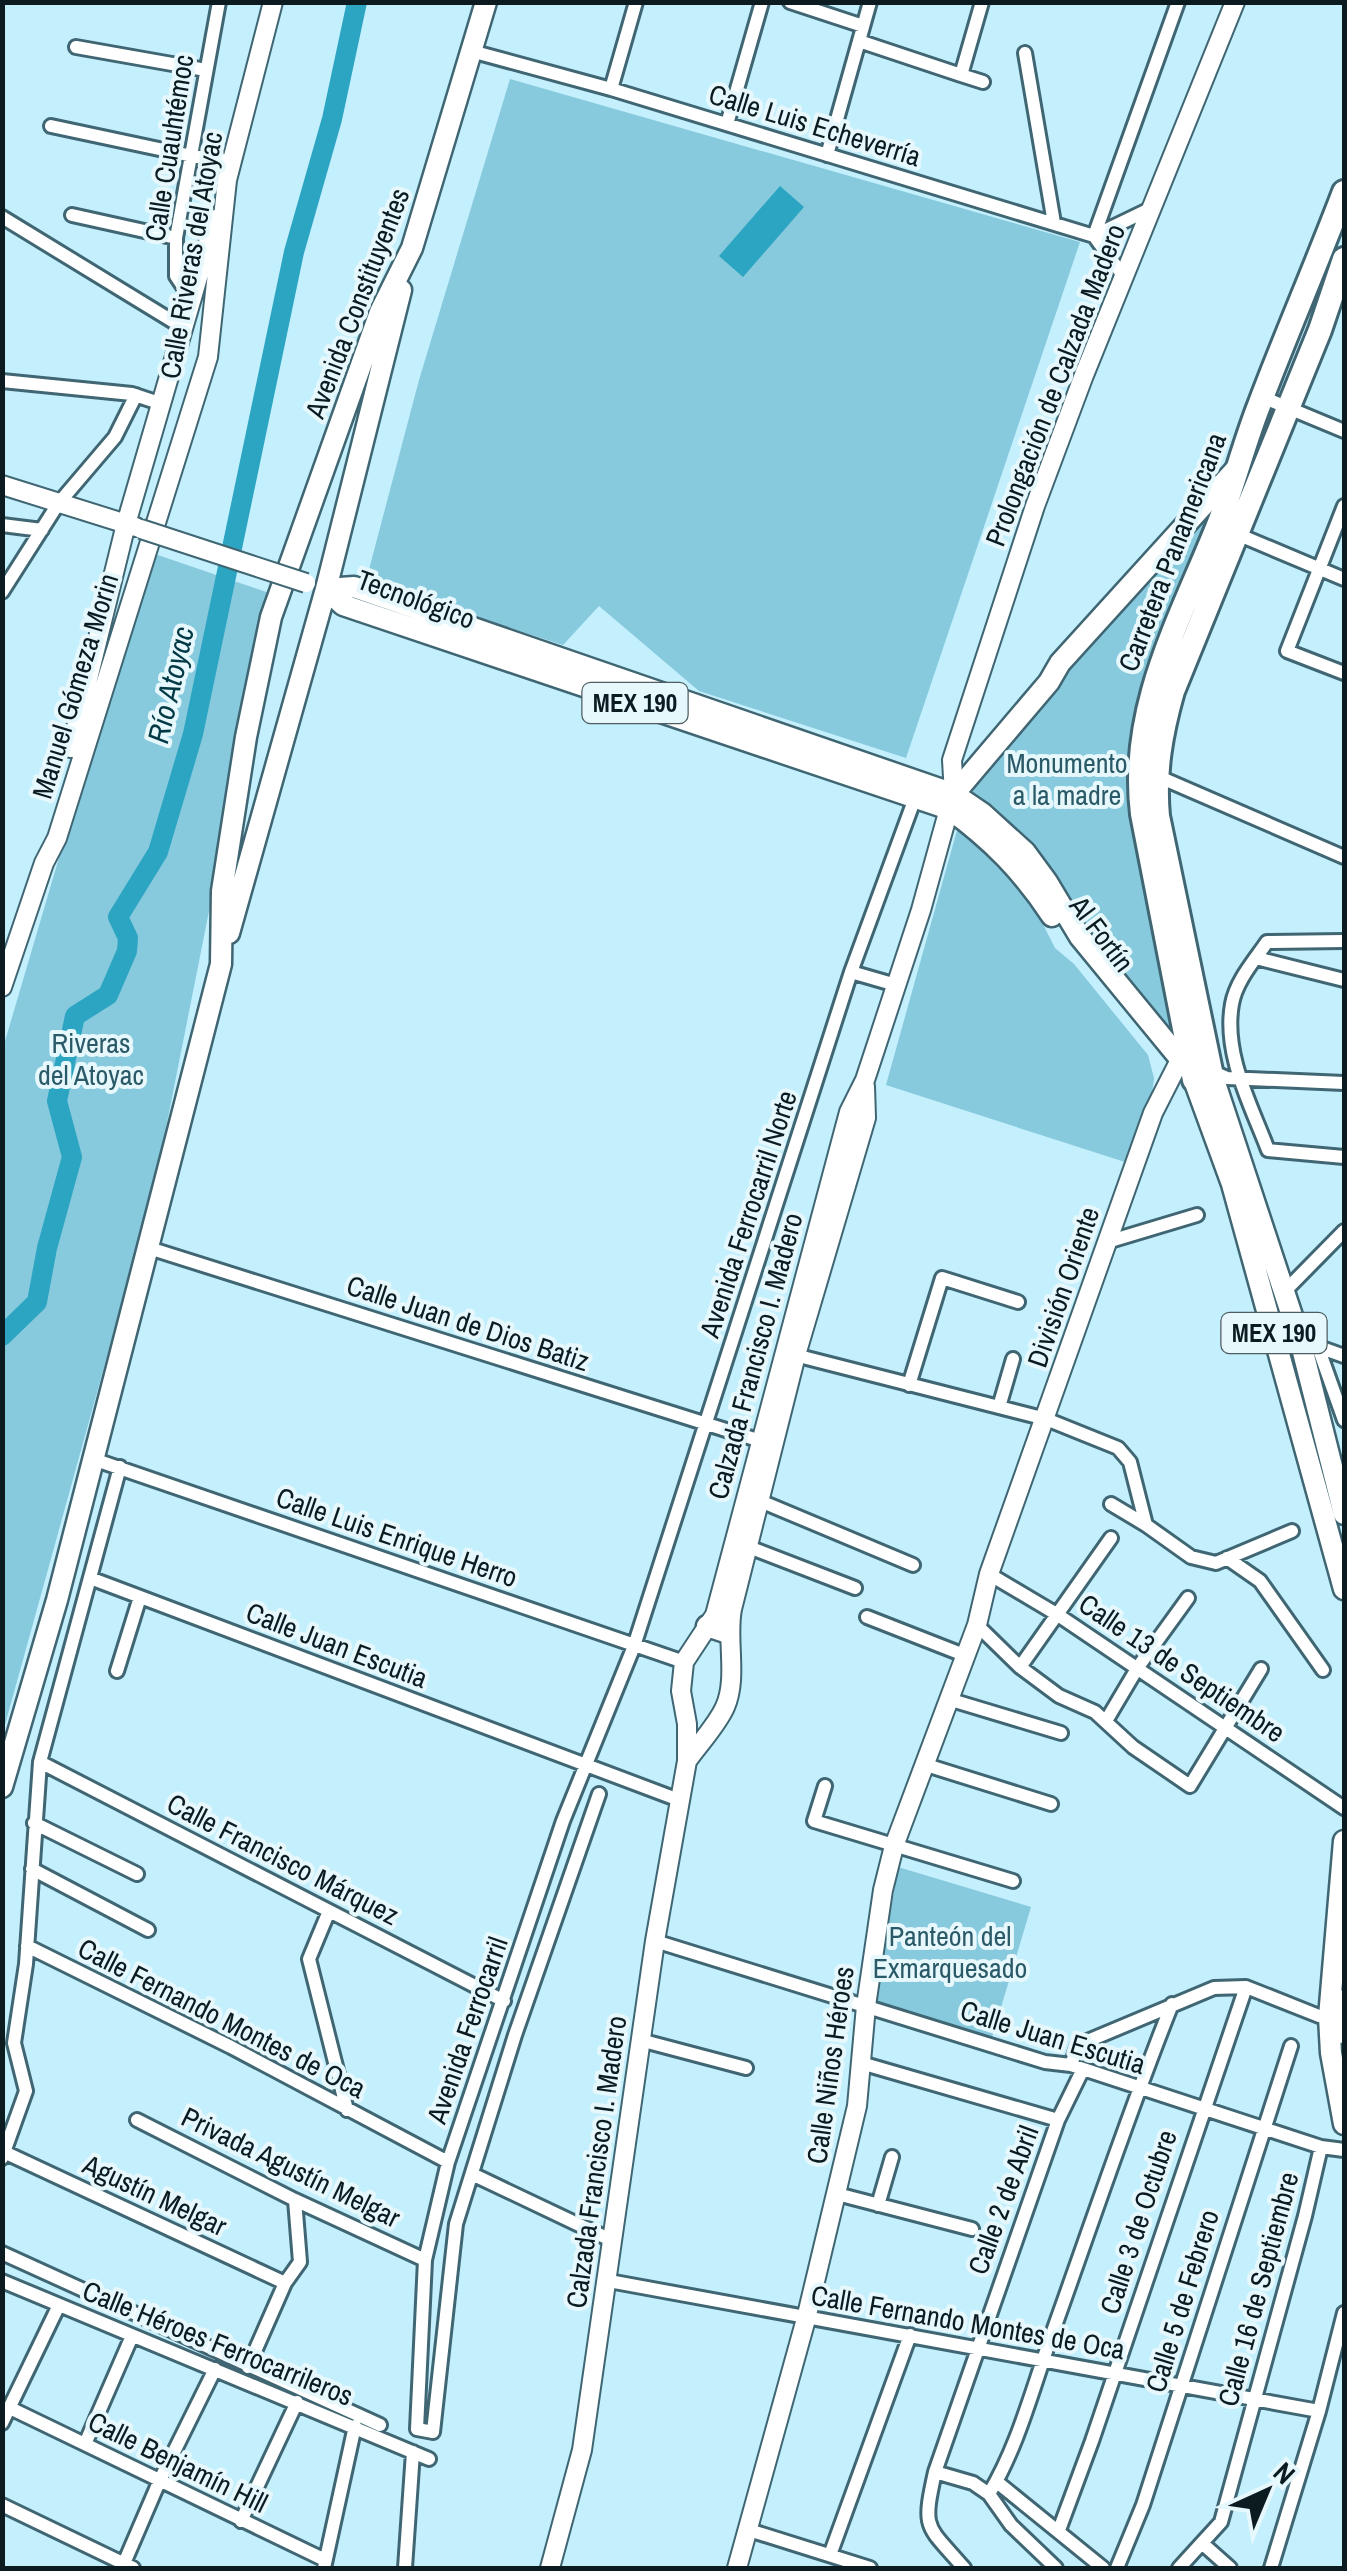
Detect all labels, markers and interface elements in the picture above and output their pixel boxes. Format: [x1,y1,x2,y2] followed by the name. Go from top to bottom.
[135,52,203,244] street label: Calle Cuauhtémoc
[704,75,926,175] street label: Calle Luis Echeverría
[151,129,231,381] street label: Calle Riveras del Atoyac
[295,183,418,424] street label: Avenida Constituyentes
[976,219,1134,551] street label: Prolongación de Calzada Madero
[1109,427,1235,677] street label: Carretera Panamericana
[352,560,480,638] street label: Tecnológico
[23,569,127,803] street label: Manuel Gómeza Morin
[137,622,203,747] water label: Río Atoyac
[582,683,688,723] road number: MEX 190
[1006,744,1128,814] park label: Monumento a la madre
[1060,888,1143,980] street label: Al Fortín
[38,1024,144,1094] park label: Riveras del Atoyac
[690,1086,806,1343] street label: Avenida Ferrocarril Norte
[1018,1202,1108,1372] street label: División Oriente
[698,1209,812,1503] street label: Calzada Francisco I. Madero
[342,1266,594,1380] street label: Calle Juan de Dios Batiz
[1222,1313,1326,1353] road number: MEX 190
[271,1478,523,1596] street label: Calle Luis Enrique Herro
[1071,1585,1293,1751] street label: Calle 13 de Septiembre
[241,1593,433,1697] street label: Calle Juan Escutia
[161,1784,405,1934] street label: Calle Francisco Márquez
[873,1917,1027,1987] park label: Panteón del Exmarquesado
[72,1929,372,2107] street label: Calle Fernando Montes de Oca
[417,1932,517,2129] street label: Avenida Ferrocarril
[797,1964,863,2166] street label: Calle Niños Héroes
[956,1991,1150,2083] street label: Calle Juan Escutia
[557,2013,635,2311] street label: Calzada Francisco I. Madero
[175,2098,407,2237] street label: Privada Agustín Melgar
[959,2120,1047,2280] street label: Calle 2 de Abril
[1090,2125,1186,2319] street label: Calle 3 de Octubre
[76,2145,233,2245] street label: Agustín Melgar
[1208,2168,1308,2410] street label: Calle 16 de Septiembre
[1136,2205,1228,2397] street label: Calle 5 de Febrero
[77,2271,359,2415] street label: Calle Héroes Ferrocarrileros
[808,2276,1128,2368] street label: Calle Fernando Montes de Oca
[82,2402,274,2522] street label: Calle Benjamín Hill
[1217,2441,1317,2541] north arrow
[1265,2454,1304,2492] text: N

